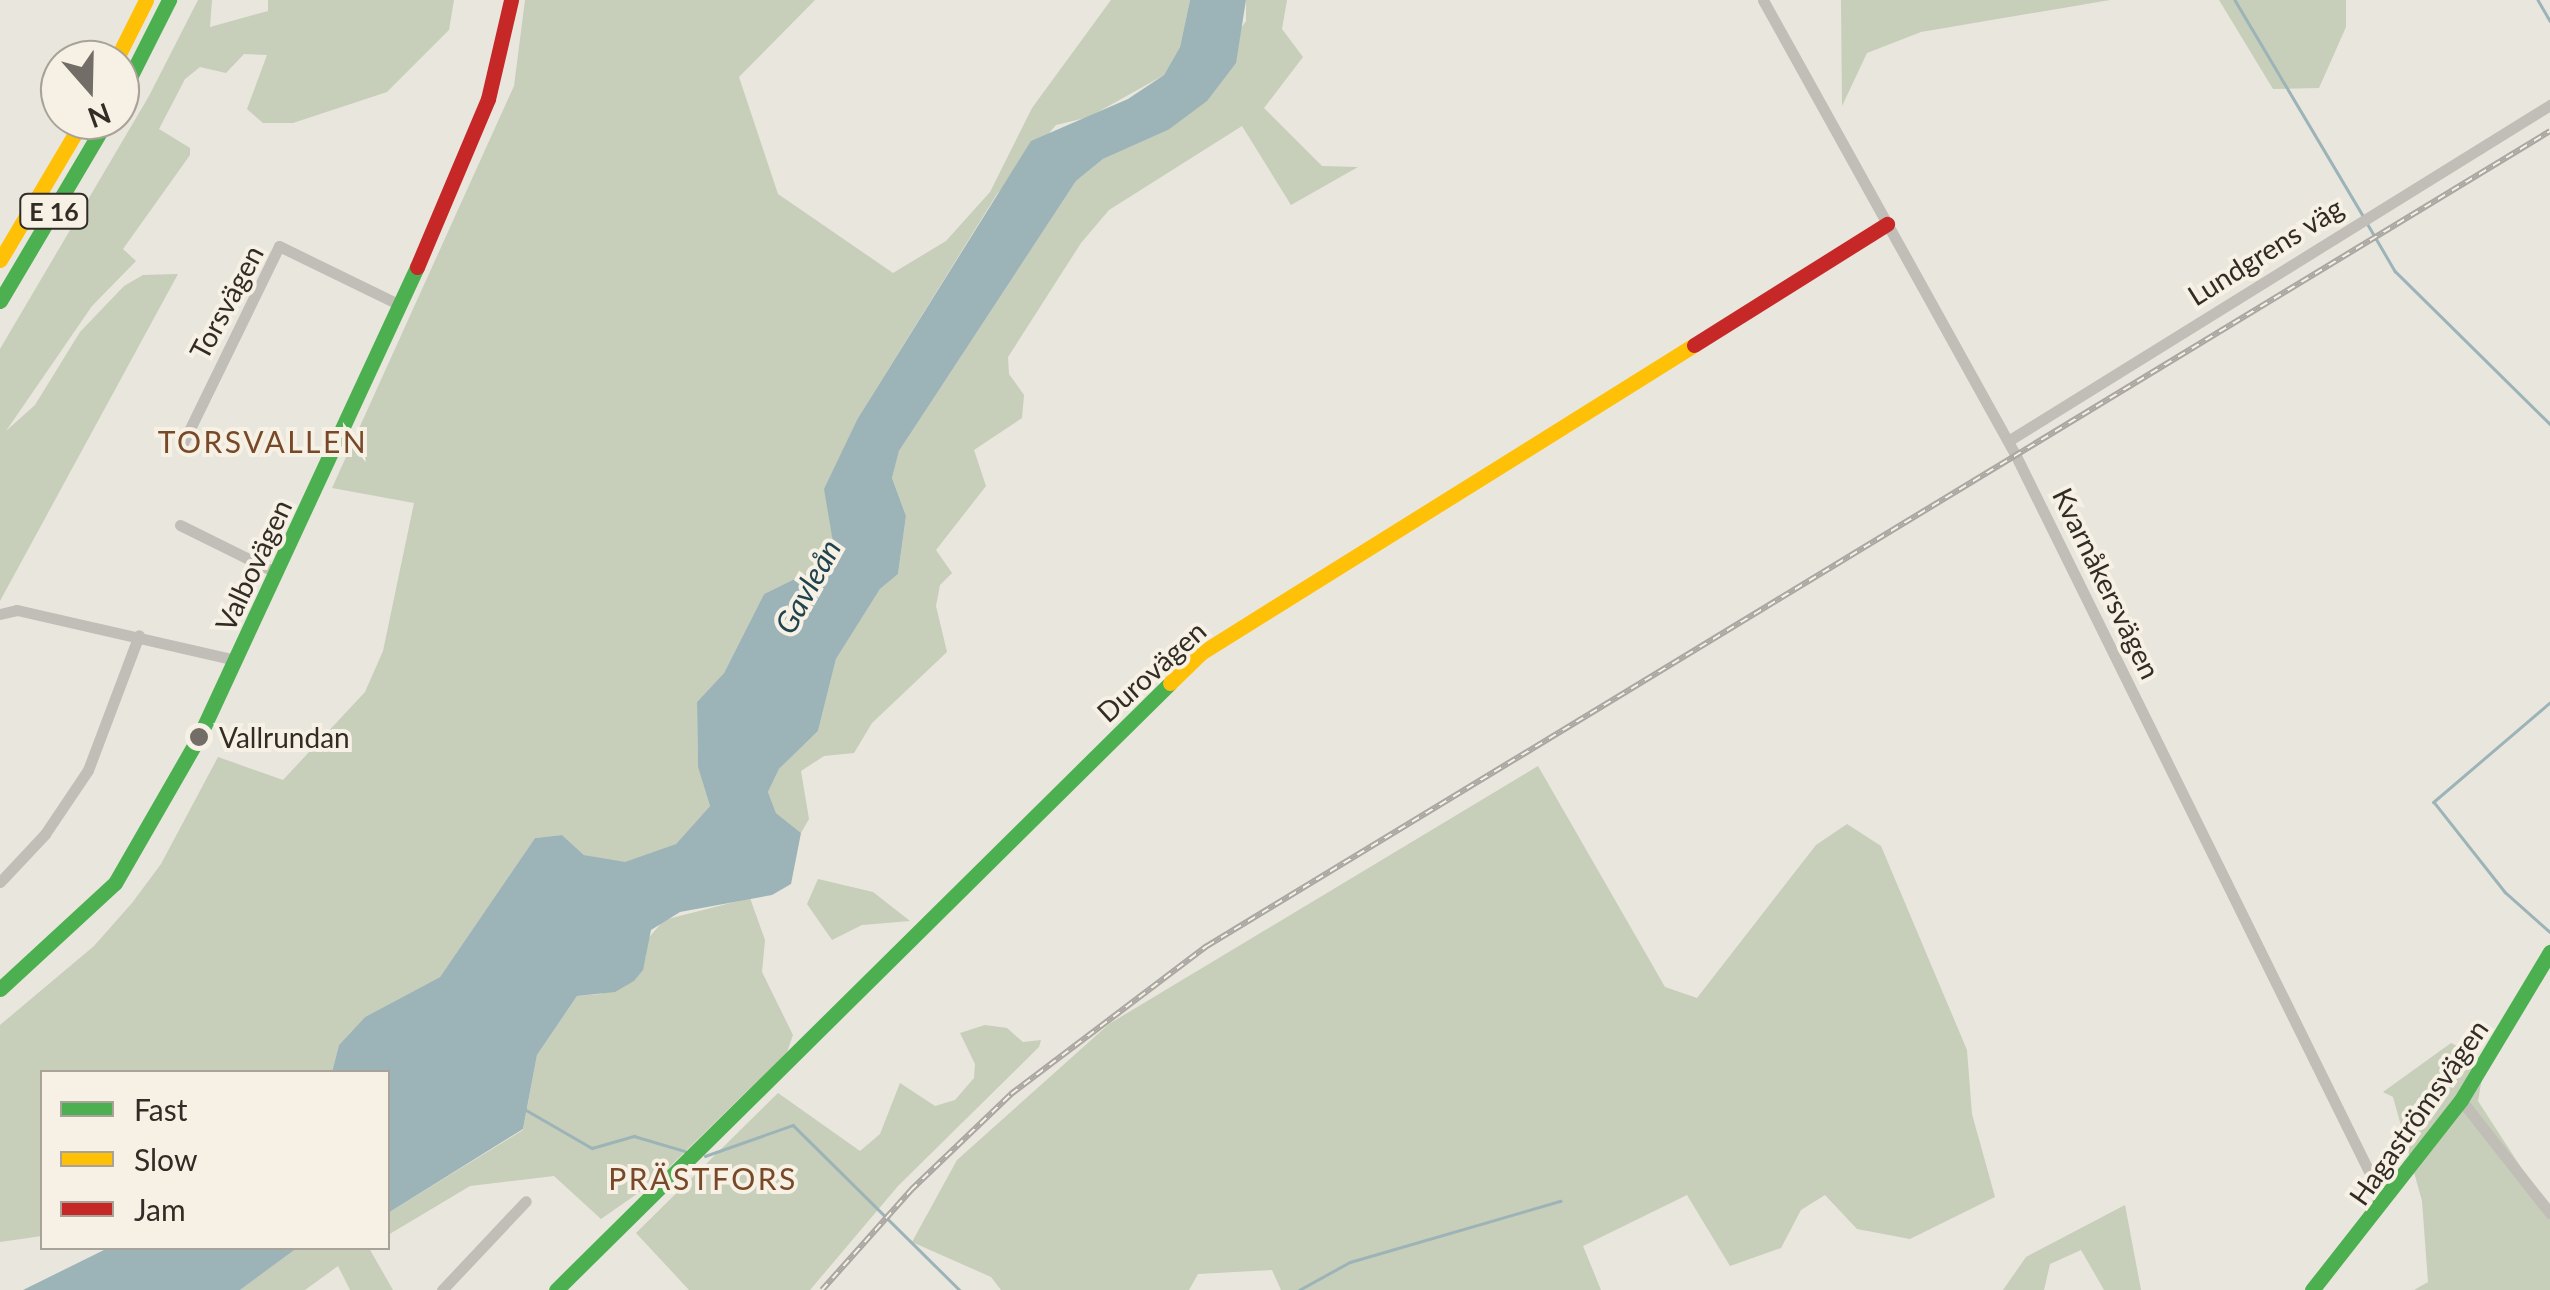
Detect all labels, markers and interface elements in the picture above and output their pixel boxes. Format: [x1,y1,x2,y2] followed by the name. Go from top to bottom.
[40,40,140,140] north arrow
[84,97,116,136] text: N
[2181,190,2349,312] street label: Lundgrens väg
[19,191,89,231] road number: E 16
[182,239,270,365] street label: Torsvägen
[158,423,368,459] district label: TORSVALLEN
[2046,482,2168,684] street label: Kvarnåkersvägen
[208,494,298,636] street label: Valbovägen
[766,533,848,639] water label: Gavleån
[1090,613,1212,729] street label: Durovägen
[219,720,350,754] place label: Vallrundan
[188,726,210,748] marker: Vallrundan
[2342,1013,2494,1211] street label: Hagaströmsvägen
[40,1070,390,1250] legend
[134,1091,188,1127] text: Fast
[134,1141,197,1177] text: Slow
[608,1160,798,1196] district label: PRÄSTFORS
[134,1191,186,1227] text: Jam

